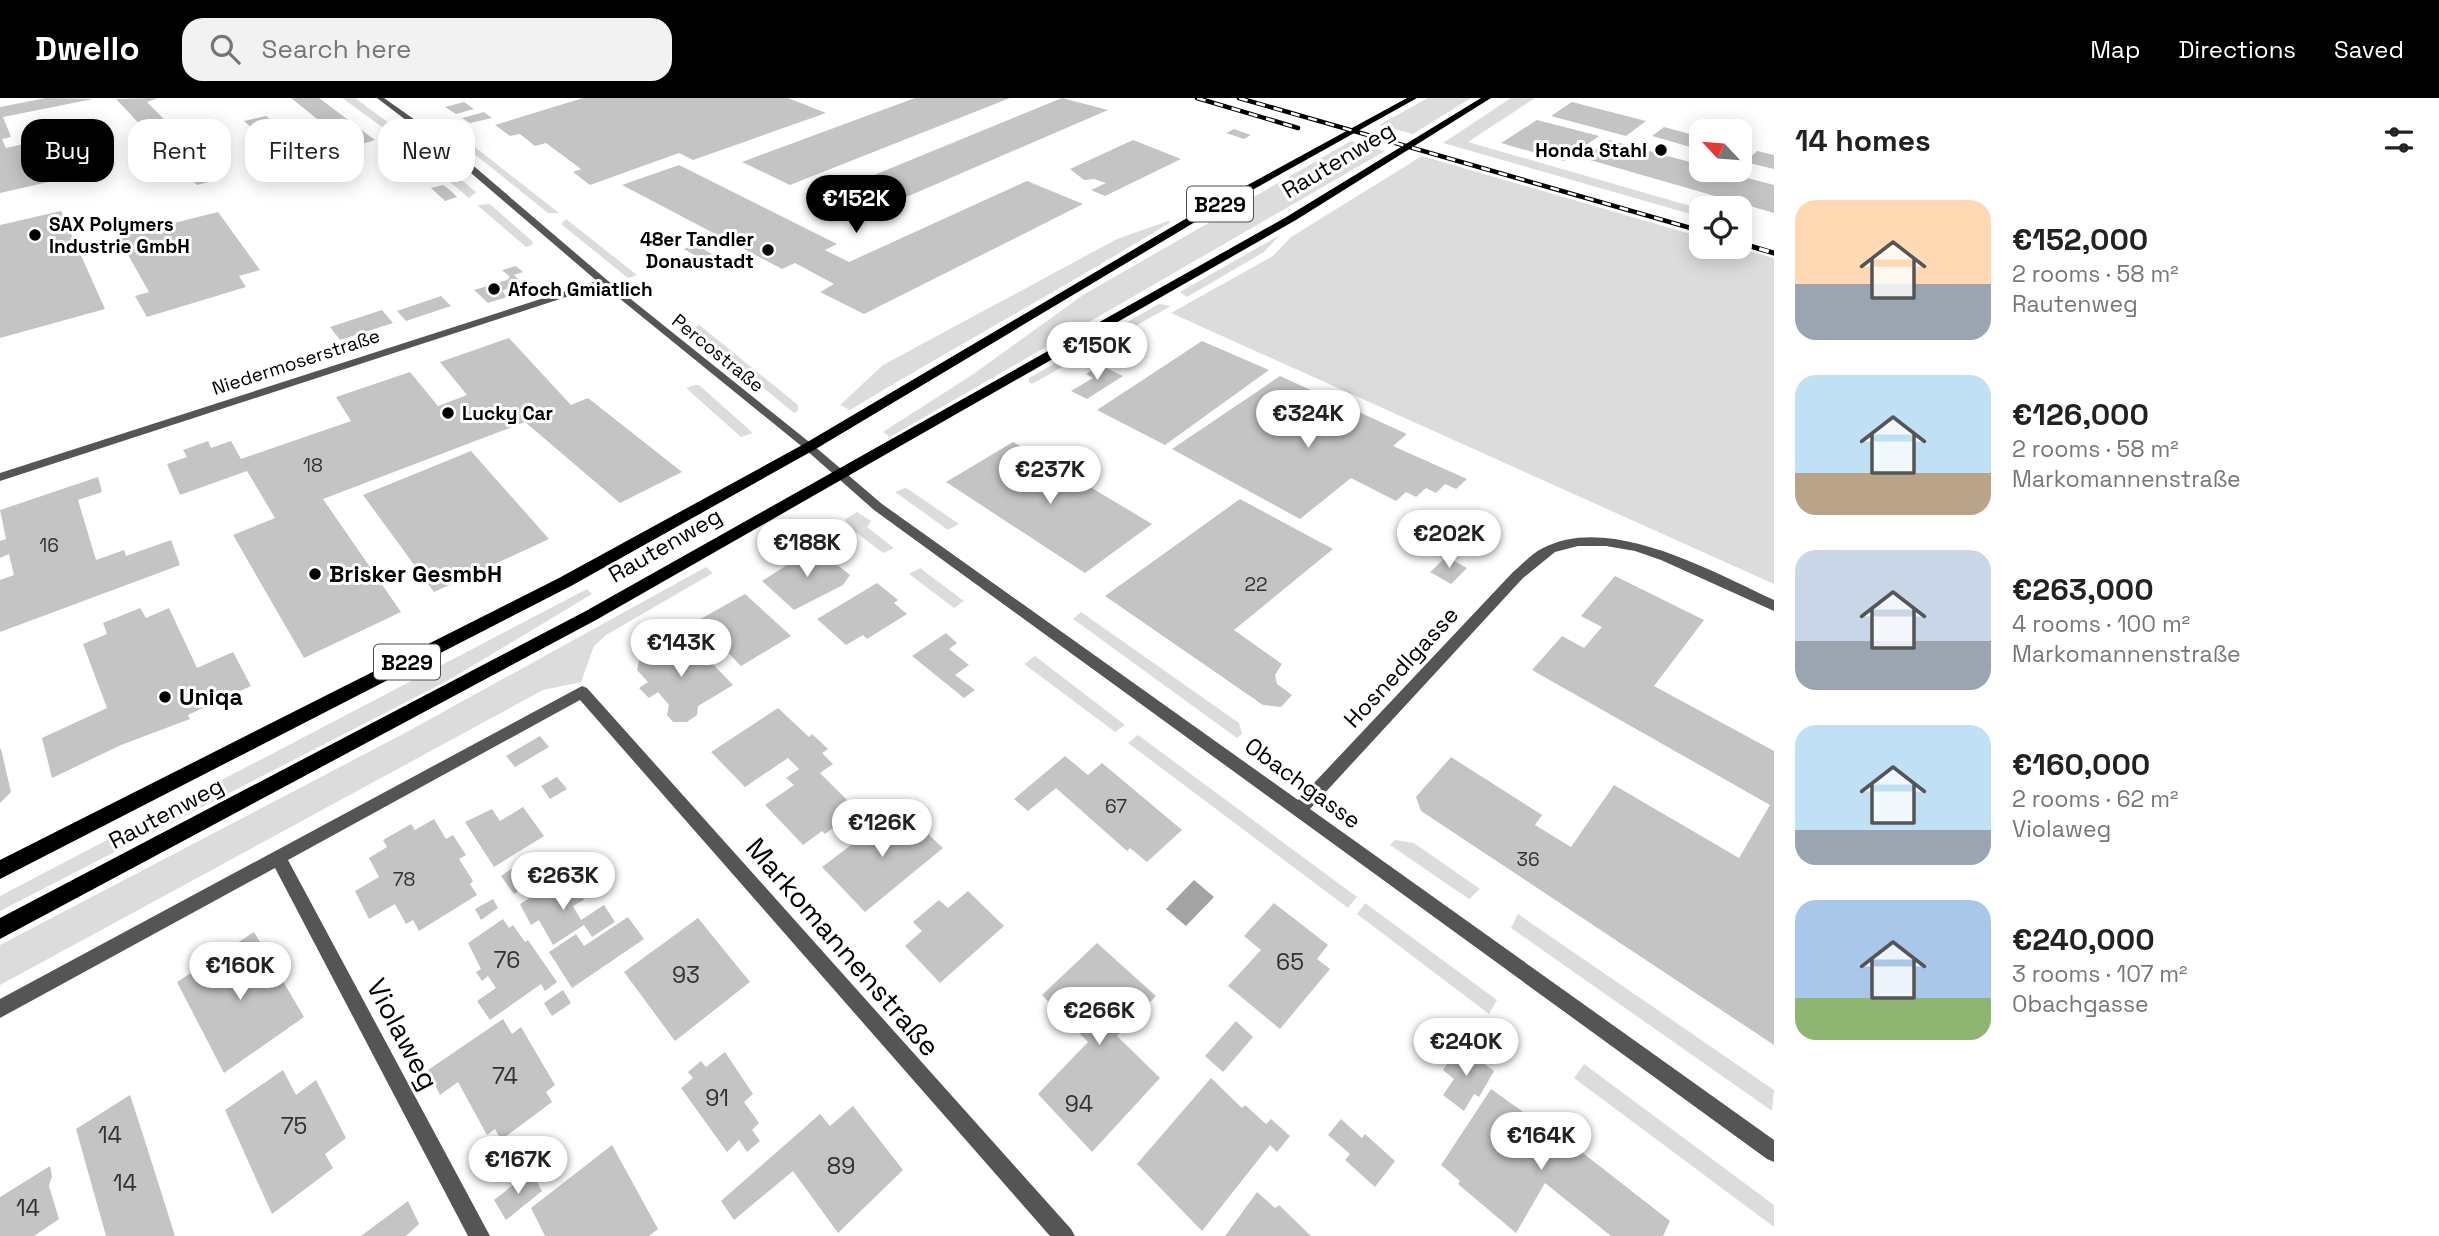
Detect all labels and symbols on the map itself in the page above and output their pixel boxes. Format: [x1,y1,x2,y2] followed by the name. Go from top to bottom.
[1276,115,1400,205] street label: Rautenweg
[1689,119,1752,182] north arrow
[1535,138,1647,163] place label: Honda Stahl
[1653,142,1669,158] marker: Honda Stahl
[807,176,905,235] pin: €152K
[1187,186,1253,222] road number: B229
[49,212,190,259] place label: SAX Polymers Industrie GmbH
[27,227,43,243] marker: SAX Polymers Industrie GmbH
[640,227,754,274] place label: 48er Tandler Donaustadt
[760,242,776,258] marker: 48er Tandler Donaustadt
[508,277,653,302] place label: Afoch Gmiatlich
[486,281,502,297] marker: Afoch Gmiatlich
[667,308,769,398] street label: Percostraße
[1048,322,1146,382] pin: €150K
[209,323,383,401] street label: Niedermoserstraße
[1259,390,1357,450] pin: €324K
[462,401,553,426] place label: Lucky Car
[440,405,456,421] marker: Lucky Car
[1001,446,1099,506] pin: €237K
[303,453,323,478] house number: 18
[603,501,727,589] street label: Rautenweg
[1400,510,1498,570] pin: €202K
[758,519,856,579] pin: €188K
[39,533,59,558] house number: 16
[329,559,502,589] place label: Brisker GesmbH
[307,566,323,582] marker: Brisker GesmbH
[1245,572,1267,597] house number: 22
[1337,600,1465,734] street label: Hosnedlgasse
[632,620,730,679] pin: €143K
[374,644,440,680] road number: B229
[179,682,243,712] place label: Uniqa
[157,689,173,705] marker: Uniqa
[1239,731,1367,835] street label: Obachgasse
[103,770,229,856] street label: Rautenweg
[1105,794,1127,819] house number: 67
[833,800,931,859] pin: €126K
[738,830,948,1064] street label: Markomannenstraße
[1516,847,1540,872] house number: 36
[514,852,612,912] pin: €263K
[393,867,415,892] house number: 78
[191,942,289,1002] pin: €160K
[494,945,520,975] house number: 76
[1276,947,1304,977] house number: 65
[672,960,700,990] house number: 93
[359,972,447,1096] street label: Violaweg
[1050,988,1148,1047] pin: €266K
[1417,1018,1515,1078] pin: €240K
[492,1061,518,1091] house number: 74
[705,1083,729,1113] house number: 91
[1065,1089,1093,1119] house number: 94
[281,1111,307,1141] house number: 75
[1492,1112,1590,1172] pin: €164K
[98,1120,122,1150] house number: 14
[469,1136,567,1196] pin: €167K
[827,1151,855,1181] house number: 89
[113,1168,137,1198] house number: 14
[16,1193,40,1223] house number: 14

